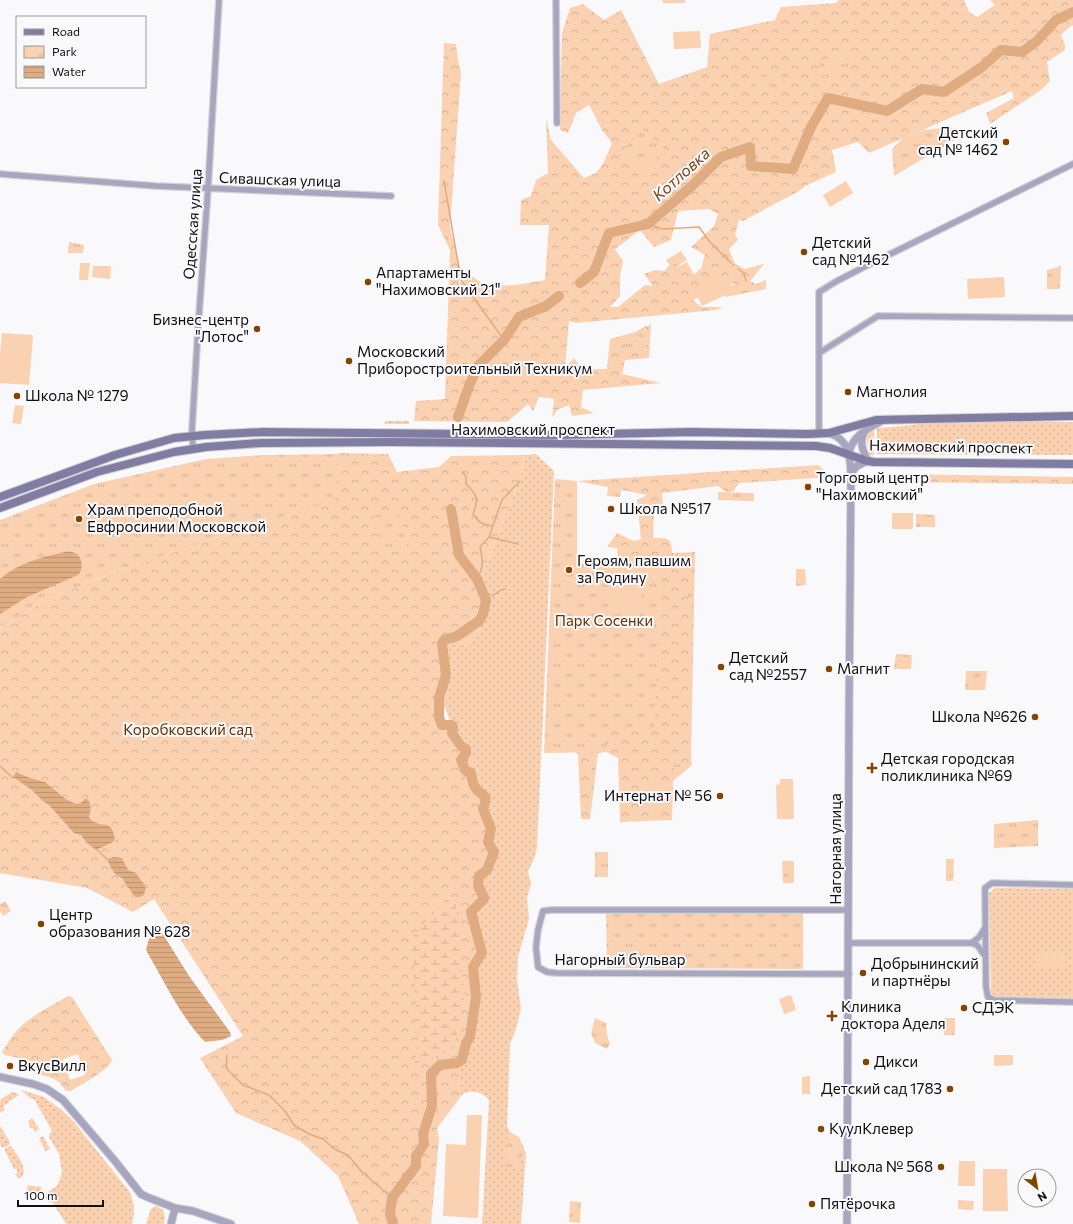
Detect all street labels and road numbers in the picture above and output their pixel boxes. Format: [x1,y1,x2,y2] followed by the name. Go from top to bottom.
[179,168,205,280] street label: Одесская улица
[219,168,341,190] street label: Сивашская улица
[451,420,615,438] street label: Нахимовский проспект
[869,436,1033,456] street label: Нахимовский проспект
[826,793,844,905] street label: Нагорная улица
[554,950,686,968] street label: Нагорный бульвар

